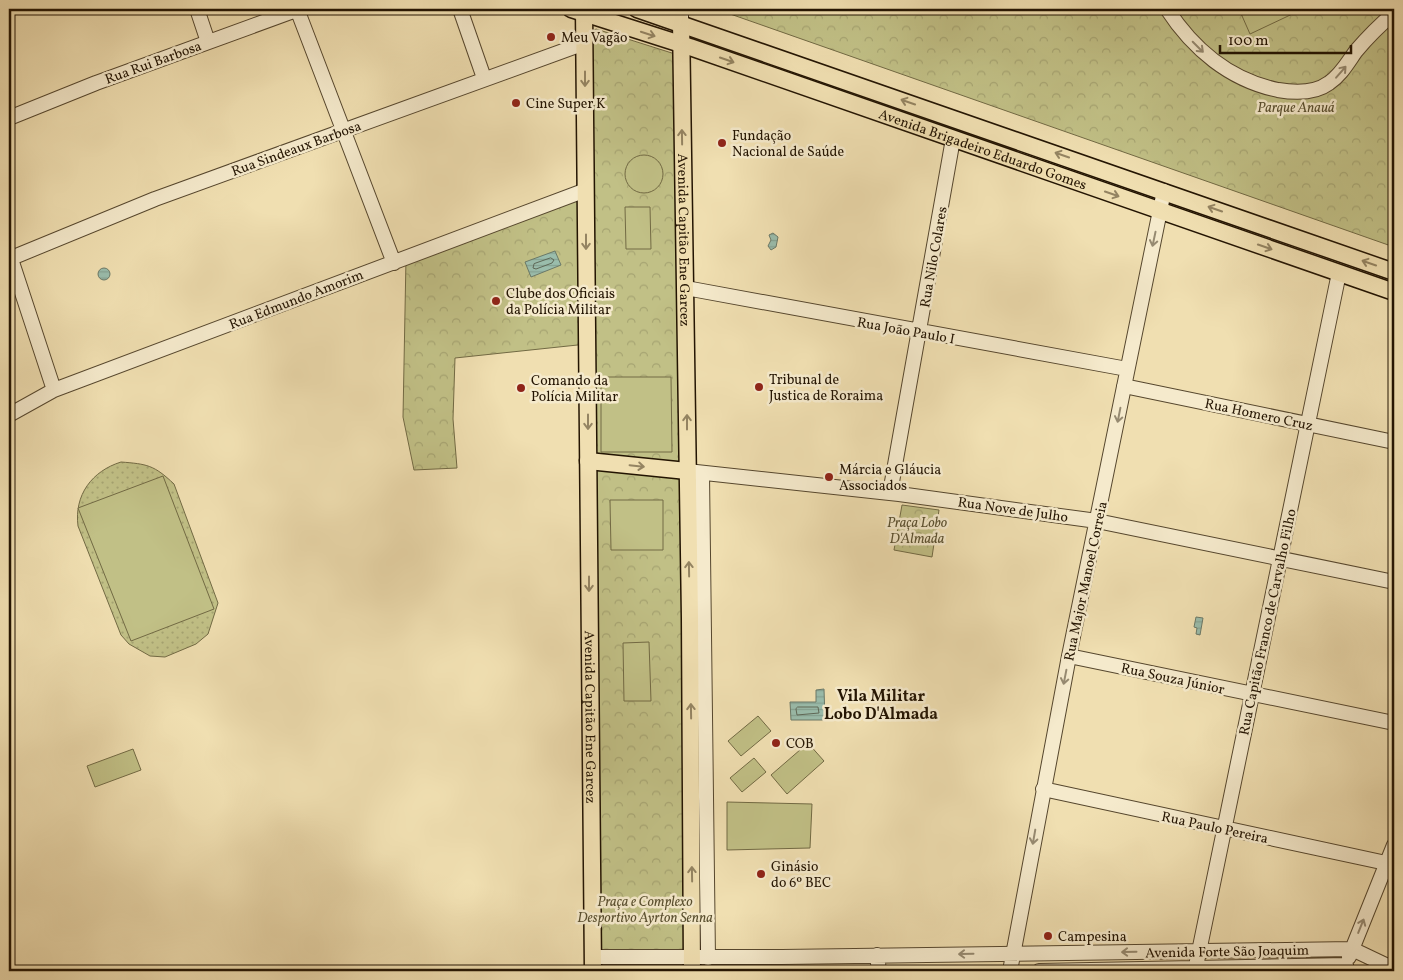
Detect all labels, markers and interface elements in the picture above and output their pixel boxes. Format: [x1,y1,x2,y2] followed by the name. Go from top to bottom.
[1220,22,1352,54] scale bar
[561,29,628,48] place label: Meu Vagão
[639,30,655,39] one-way arrow
[545,31,557,43] marker: Meu Vagão
[1228,31,1268,52] text: 100 m
[103,37,204,90] street label: Rua Rui Barbosa
[1191,41,1204,53] one-way arrow
[719,56,734,65] one-way arrow
[1335,65,1346,78] one-way arrow
[580,71,590,87] one-way arrow
[526,95,606,114] place label: Cine Super K
[510,97,522,109] marker: Cine Super K
[901,97,916,106] one-way arrow
[1257,99,1335,118] park label: Parque Anauá
[876,105,1089,195] street label: Avenida Brigadeiro Eduardo Gomes
[229,117,364,182] street label: Rua Sindeaux Barbosa
[732,127,844,162] place label: Fundação Nacional de Saúde
[677,130,687,146] one-way arrow
[716,137,728,149] marker: Fundação Nacional de Saúde
[1054,150,1070,159] one-way arrow
[672,153,694,327] street label: Avenida Capitão Ene Garcez
[1104,190,1119,199] one-way arrow
[1208,204,1223,213] one-way arrow
[916,205,953,309] street label: Rua Nilo Colares
[1149,230,1158,246] one-way arrow
[582,234,591,250] one-way arrow
[1257,243,1273,252] one-way arrow
[1362,258,1377,267] one-way arrow
[227,266,366,335] street label: Rua Edmundo Amorim
[506,285,615,320] place label: Clube dos Oficiais da Polícia Militar
[490,295,502,307] marker: Clube dos Oficiais da Polícia Militar
[855,314,956,349] street label: Rua João Paulo I
[769,371,883,406] place label: Tribunal de Justica de Roraima
[531,372,618,407] place label: Comando da Polícia Militar
[753,381,765,393] marker: Tribunal de Justica de Roraima
[515,382,527,394] marker: Comando da Polícia Militar
[1203,395,1315,436] street label: Rua Homero Cruz
[1113,407,1123,423] one-way arrow
[583,414,593,430] one-way arrow
[682,414,692,430] one-way arrow
[629,461,645,471] one-way arrow
[839,461,941,496] place label: Márcia e Gláucia Associados
[823,471,835,483] marker: Márcia e Gláucia Associados
[956,493,1069,528] street label: Rua Nove de Julho
[1060,500,1113,663] street label: Rua Major Manoel Correia
[1235,507,1302,737] street label: Rua Capitão Franco de Carvalho Filho
[887,514,948,549] park label: Praça Lobo D'Almada
[684,562,694,578] one-way arrow
[584,576,594,592] one-way arrow
[579,630,599,804] street label: Avenida Capitão Ene Garcez
[1119,659,1226,700] street label: Rua Souza Júnior
[1059,669,1069,685] one-way arrow
[824,686,938,726] district label: Vila Militar Lobo D'Almada
[686,704,695,720] one-way arrow
[786,735,814,754] place label: COB
[770,737,782,749] marker: COB
[1160,808,1270,849] street label: Rua Paulo Pereira
[1029,829,1039,845] one-way arrow
[771,858,831,893] place label: Ginásio do 6º BEC
[687,866,697,882] one-way arrow
[755,868,767,880] marker: Ginásio do 6º BEC
[577,893,713,928] park label: Praça e Complexo Desportivo Ayrton Senna
[1357,919,1367,934] one-way arrow
[1058,928,1127,947] place label: Campesina
[1042,930,1054,942] marker: Campesina
[1145,942,1309,963] street label: Avenida Forte São Joaquim
[1121,947,1137,957] one-way arrow
[958,949,974,958] one-way arrow

